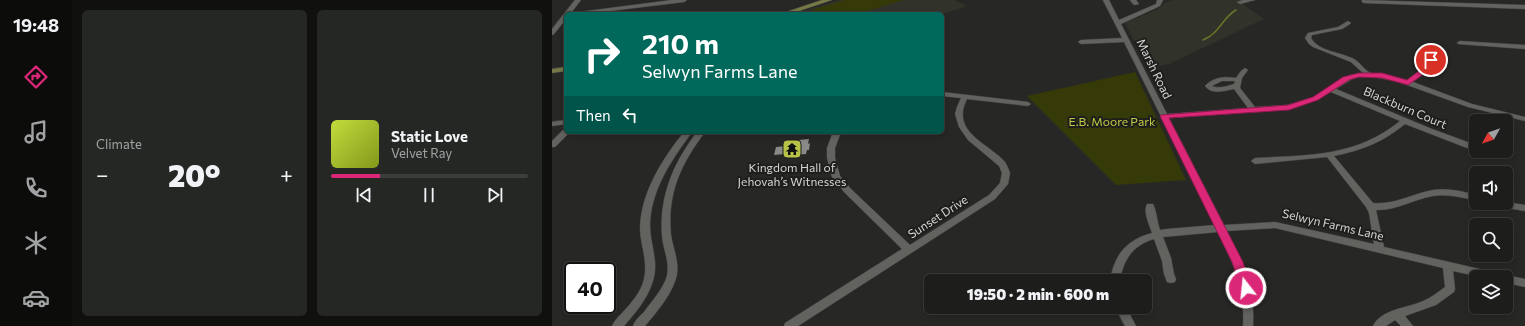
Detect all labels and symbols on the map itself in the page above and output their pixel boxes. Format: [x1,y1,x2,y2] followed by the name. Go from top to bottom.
[1134,36,1175,101] street label: Marsh Road
[1414,43,1448,77] pin
[1362,83,1449,131] street label: Blackburn Court
[1069,114,1156,128] park label: E.B. Moore Park
[1469,114,1513,158] north arrow
[781,138,803,160] temple icon: Kingdom Hall of Jehovah’s Witnesses
[738,160,846,189] place label: Kingdom Hall of Jehovah’s Witnesses
[905,192,970,241] street label: Sunset Drive
[1281,206,1385,243] street label: Selwyn Farms Lane
[564,262,616,314] speed limit sign: 40
[1225,267,1267,309] position arrow

